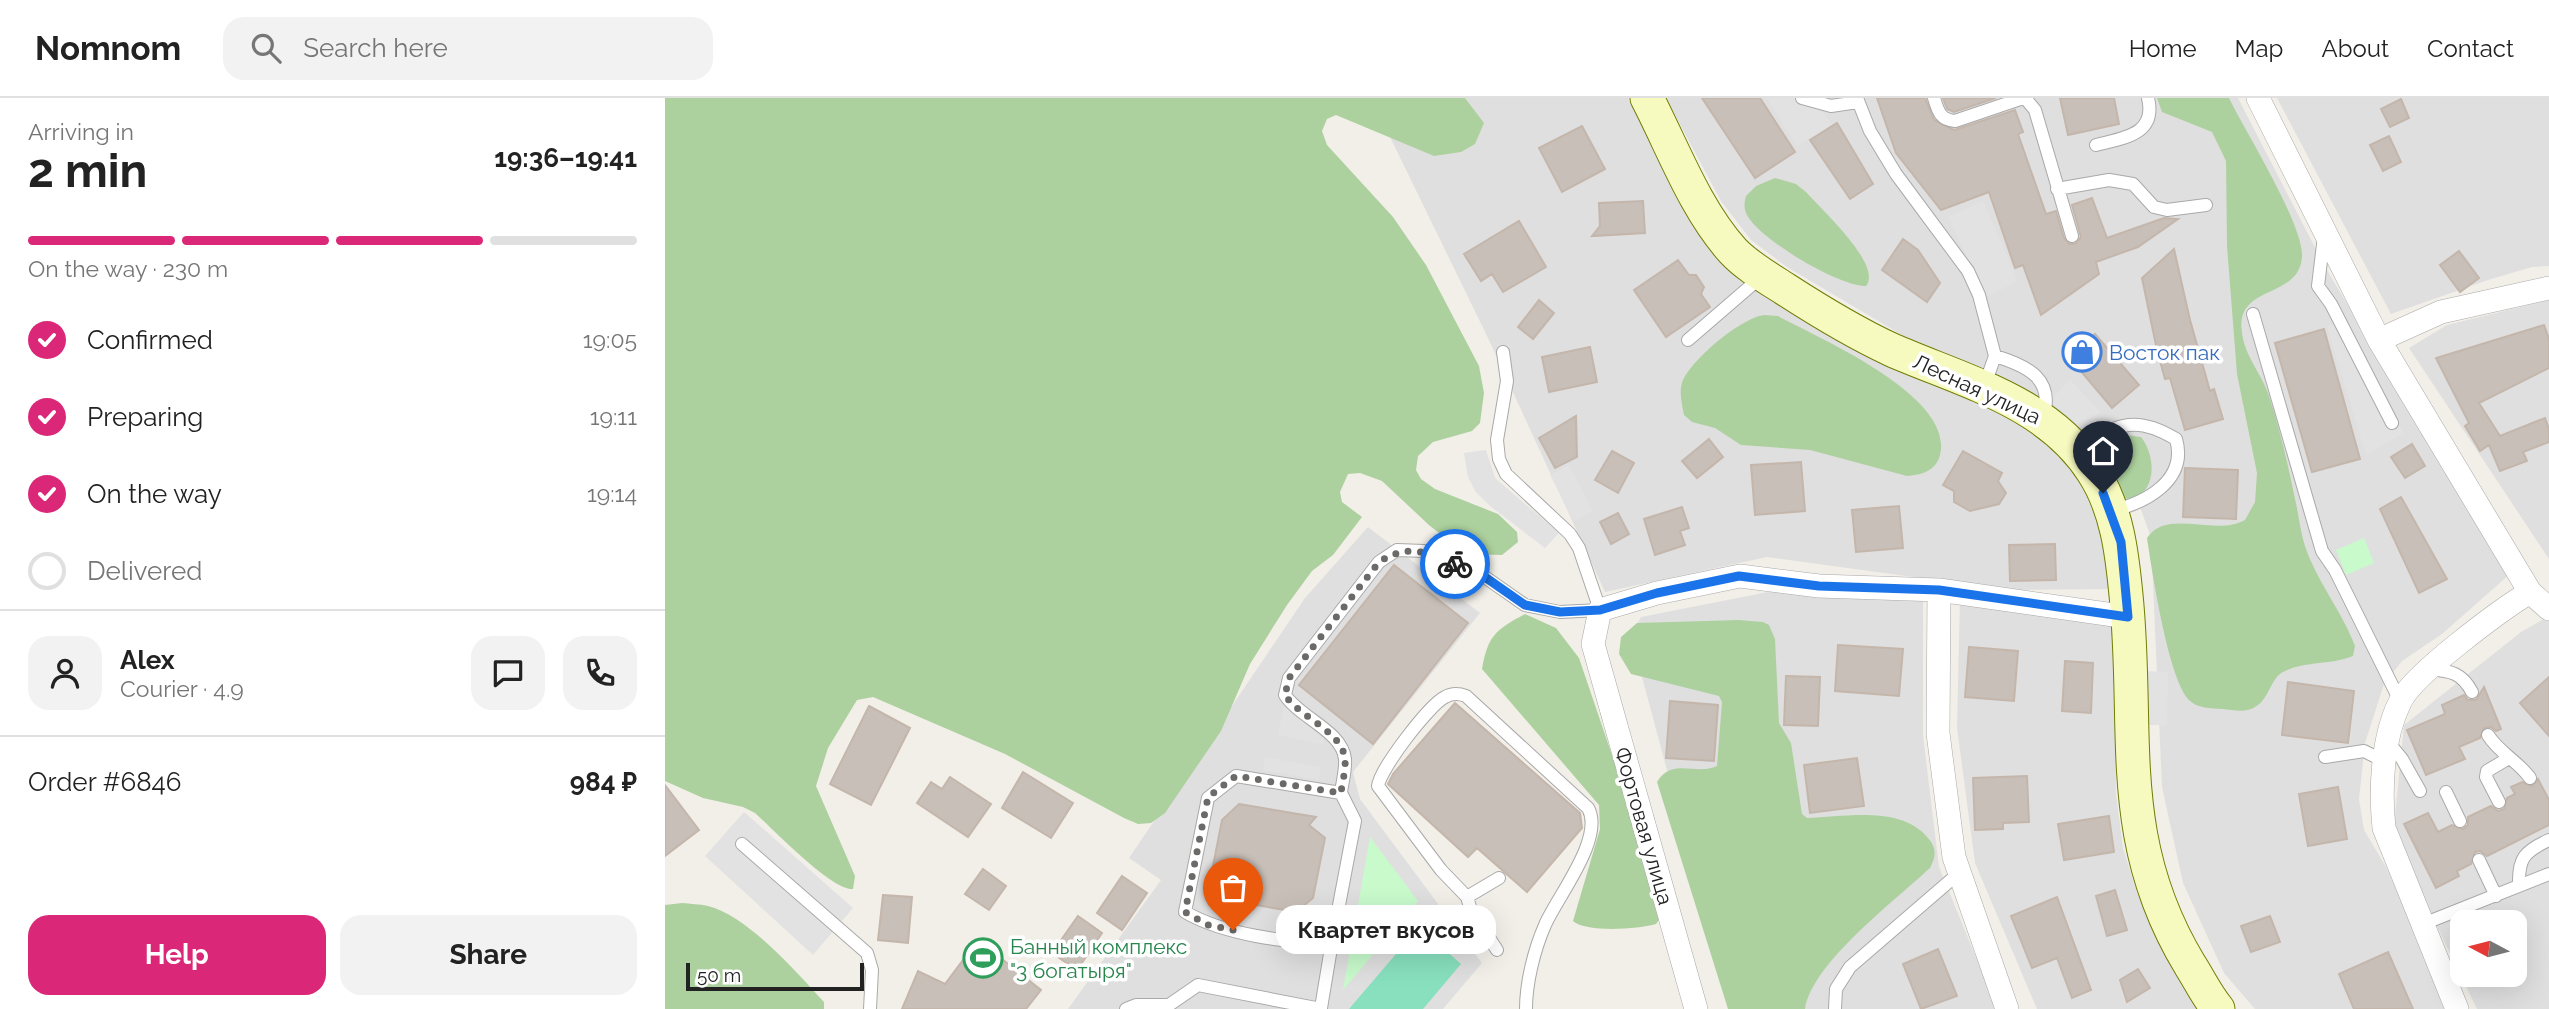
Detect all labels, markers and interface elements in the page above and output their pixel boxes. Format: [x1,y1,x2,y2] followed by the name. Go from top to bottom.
[223,17,713,80] search box
[35,29,181,68] text: Nomnom
[247,29,285,67] icon: search
[303,33,448,63] text: Search here
[2129,34,2197,63] text: Home
[2235,34,2283,63] text: Map
[2321,34,2389,63] text: About
[2427,34,2514,63] text: Contact
[28,118,134,145] text: Arriving in
[494,143,637,173] text: 19:36–19:41
[28,144,147,198] text: 2 min
[28,255,228,282] text: On the way · 230 m
[28,321,66,359] icon: check
[87,325,213,355] text: Confirmed
[583,326,637,353] text: 19:05
[2061,331,2103,373] shop icon: Восток пак
[2109,340,2220,365] place label: Восток пак
[1909,349,2045,429] street label: Лесная улица
[28,398,66,436] icon: check
[87,402,203,432] text: Preparing
[590,403,637,430] text: 19:11
[2073,421,2133,493] pin
[2084,432,2122,470] icon: home
[28,475,66,513] icon: check
[87,479,222,509] text: On the way
[587,480,637,507] text: 19:14
[1420,529,1490,599] courier
[1436,545,1474,583] icon: bike
[87,556,202,586] text: Delivered
[28,636,102,710] button: person
[471,636,545,710] button: chat
[563,636,637,710] button: phone
[120,645,175,675] text: Alex
[120,675,244,702] text: Courier · 4.9
[1610,744,1678,908] street label: Фортовая улица
[28,767,181,797] text: Order #6846
[570,767,637,797] text: 984 ₽
[1203,858,1263,930] pin
[1214,869,1252,907] icon: bag
[1275,906,1495,954] callout: Квартет вкусов
[2450,910,2527,987] north arrow
[2450,910,2527,987] map controls
[28,915,326,995] button: Help
[340,915,637,995] button: Share
[1298,916,1474,943] text: Квартет вкусов
[1010,934,1187,983] place label: Банный комплекс "3 богатыря"
[962,937,1004,979] sports icon: Банный комплекс "3 богатыря"
[686,960,865,992] scale bar
[697,964,741,986] text: 50 m

